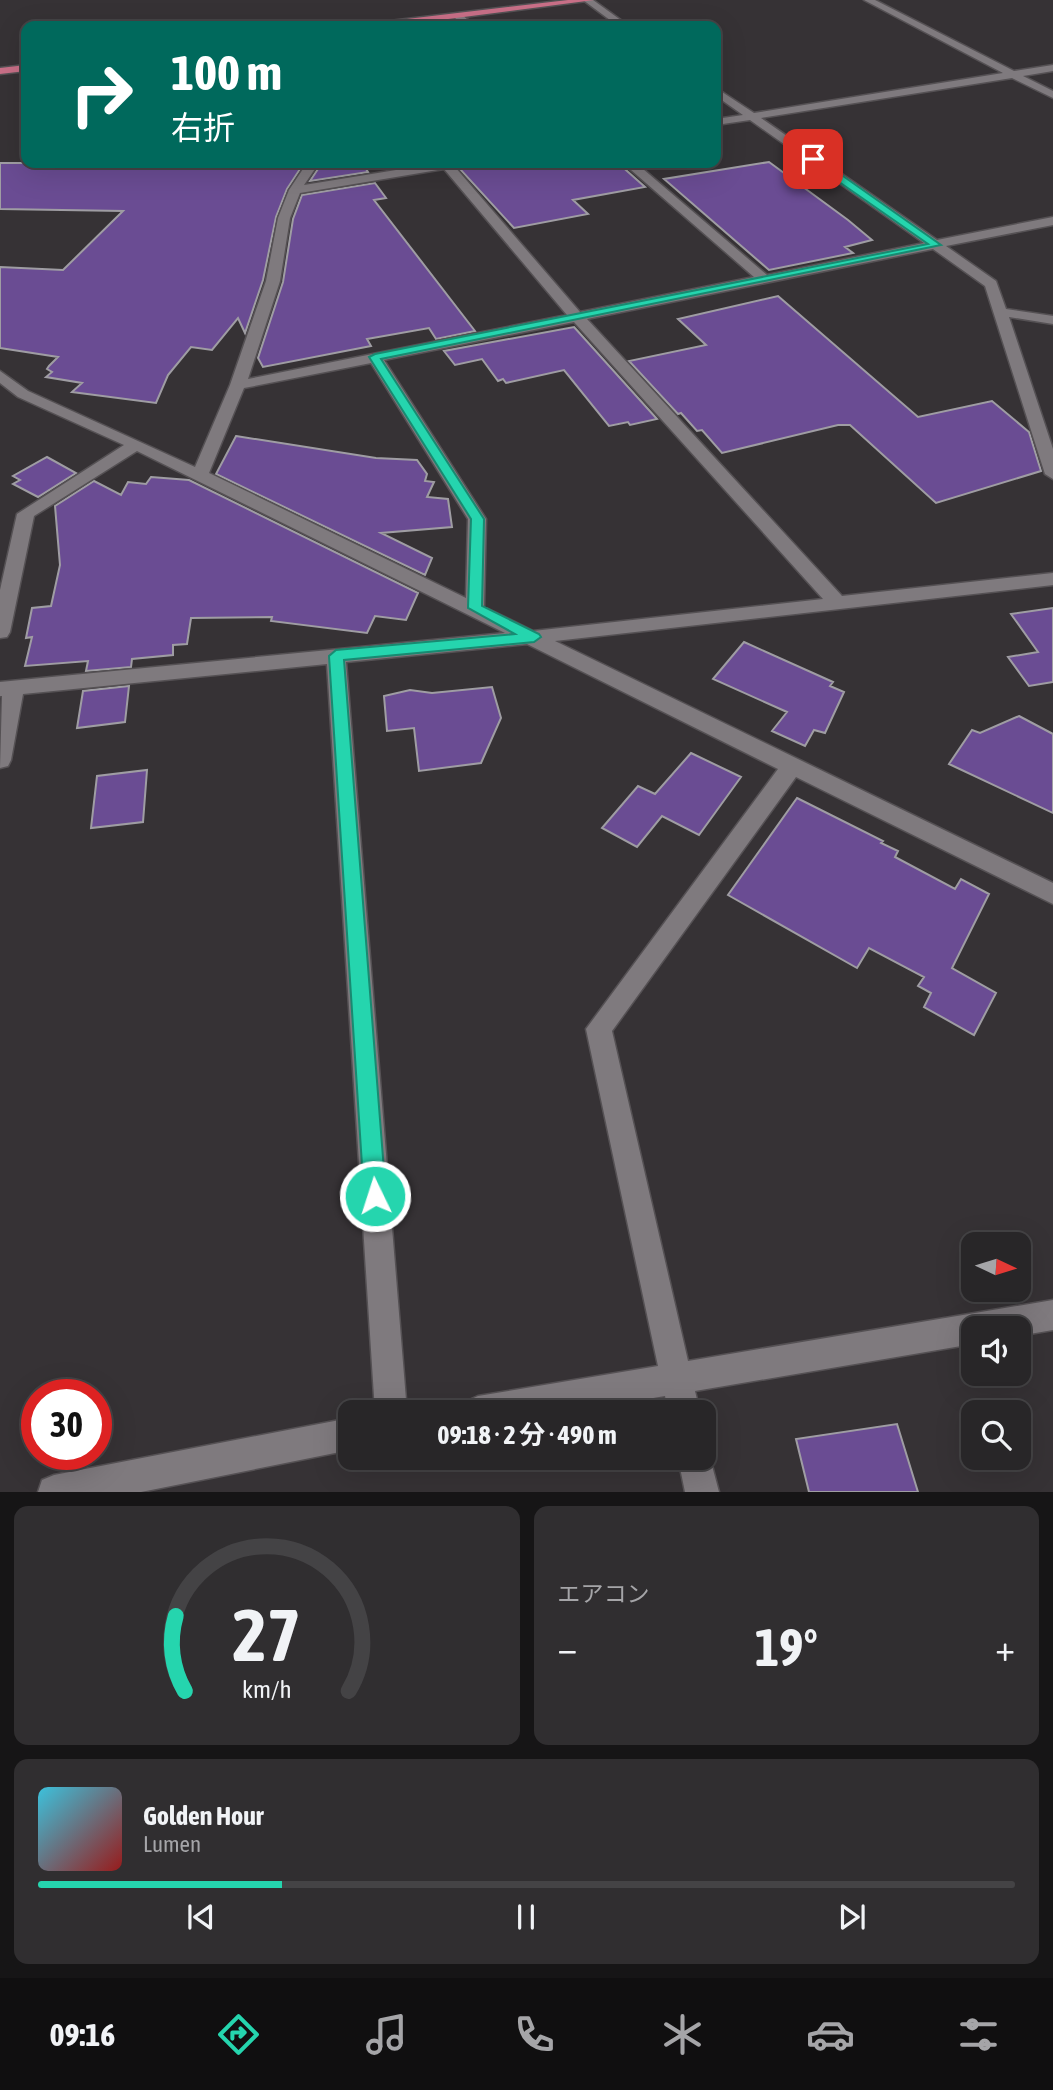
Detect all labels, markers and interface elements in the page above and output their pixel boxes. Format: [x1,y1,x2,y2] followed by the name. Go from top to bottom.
[171,44,282,100] text: 100 m
[56,49,147,140] icon: right
[171,109,235,146] text: 右折
[783,129,843,189] pin
[794,140,832,178] icon: arrive
[338,1159,412,1233] position arrow
[961,1232,1031,1302] north arrow
[961,1232,1031,1470] map controls
[961,1316,1031,1386] button: sound
[21,1379,112,1470] speed limit sign: 30
[961,1400,1031,1470] button: search
[437,1420,617,1450] text: 09:18 · 2 分 · 490 m
[558,1581,650,1607] text: エアコン
[233,1594,301,1677] text: 27
[755,1617,818,1677] text: 19°
[558,1626,577,1669] text: −
[995,1626,1015,1669] text: +
[242,1675,292,1703] text: km/h
[143,1801,263,1831] text: Golden Hour
[143,1831,201,1857] text: Lumen
[182,1898,220,1936] icon: previous
[507,1898,545,1936] icon: pause
[833,1898,871,1936] icon: next
[214,2010,263,2059] icon: directions
[362,2010,411,2059] icon: music
[510,2010,559,2059] icon: phone
[658,2010,707,2059] icon: climate
[806,2010,855,2059] icon: car
[954,2010,1003,2059] icon: filters
[50,2016,115,2053] text: 09:16

